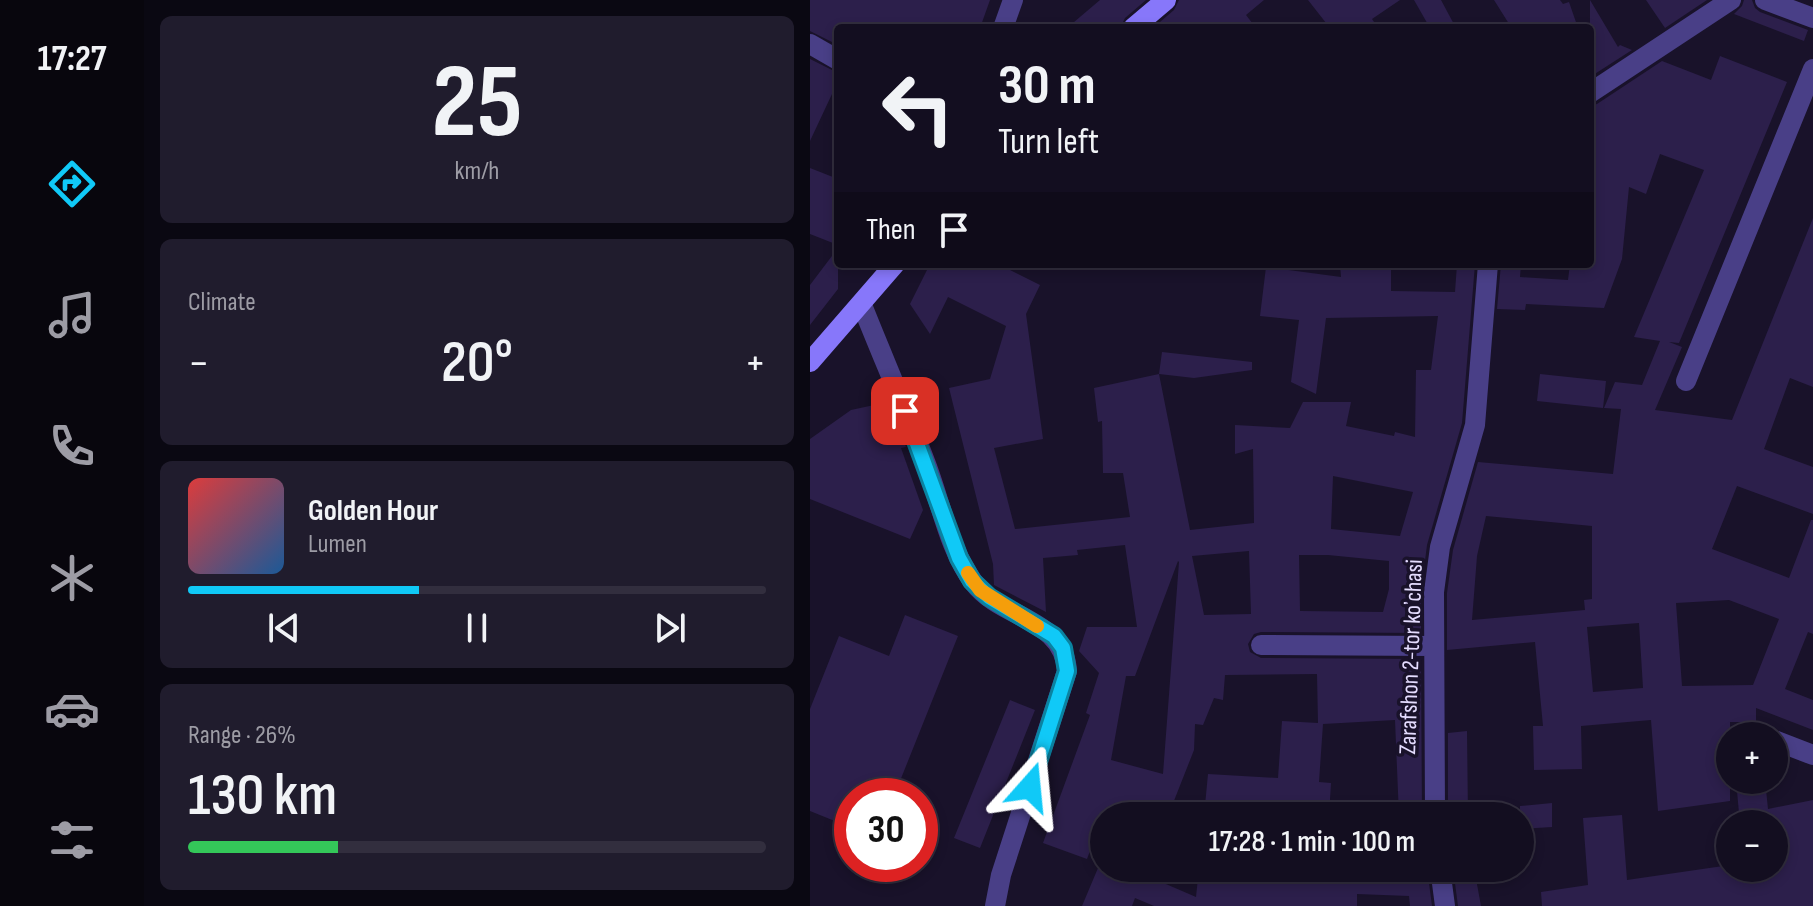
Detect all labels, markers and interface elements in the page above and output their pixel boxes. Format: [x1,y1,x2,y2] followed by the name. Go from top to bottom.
[38,38,106,81] text: 17:27
[431,41,523,166] text: 25
[998,53,1096,120] text: 30 m
[866,56,970,160] icon: left
[998,121,1099,164] text: Turn left
[44,156,100,212] icon: directions
[455,156,499,187] text: km/h
[932,208,976,252] icon: arrive
[866,212,916,248] text: Then
[44,287,100,343] icon: music
[188,287,256,318] text: Climate
[441,327,513,399] text: 20°
[188,337,210,390] text: −
[744,337,766,390] text: +
[871,377,939,445] pin
[883,389,927,433] icon: arrive
[44,418,100,474] icon: phone
[308,493,438,529] text: Golden Hour
[308,529,367,560] text: Lumen
[44,550,100,606] icon: climate
[1393,559,1429,755] street label: Zarafshon 2-tor koʼchasi
[262,606,306,650] icon: previous
[455,606,499,650] icon: pause
[648,606,692,650] icon: next
[44,681,100,737] icon: car
[188,720,296,751] text: Range · 26%
[1716,722,1788,882] map controls
[1716,722,1788,794] button: +
[988,745,1072,829] position arrow
[188,760,337,832] text: 130 km
[834,778,938,882] speed limit sign: 30
[1716,810,1788,882] button: −
[44,812,100,868] icon: filters
[1209,824,1415,860] text: 17:28 · 1 min · 100 m

